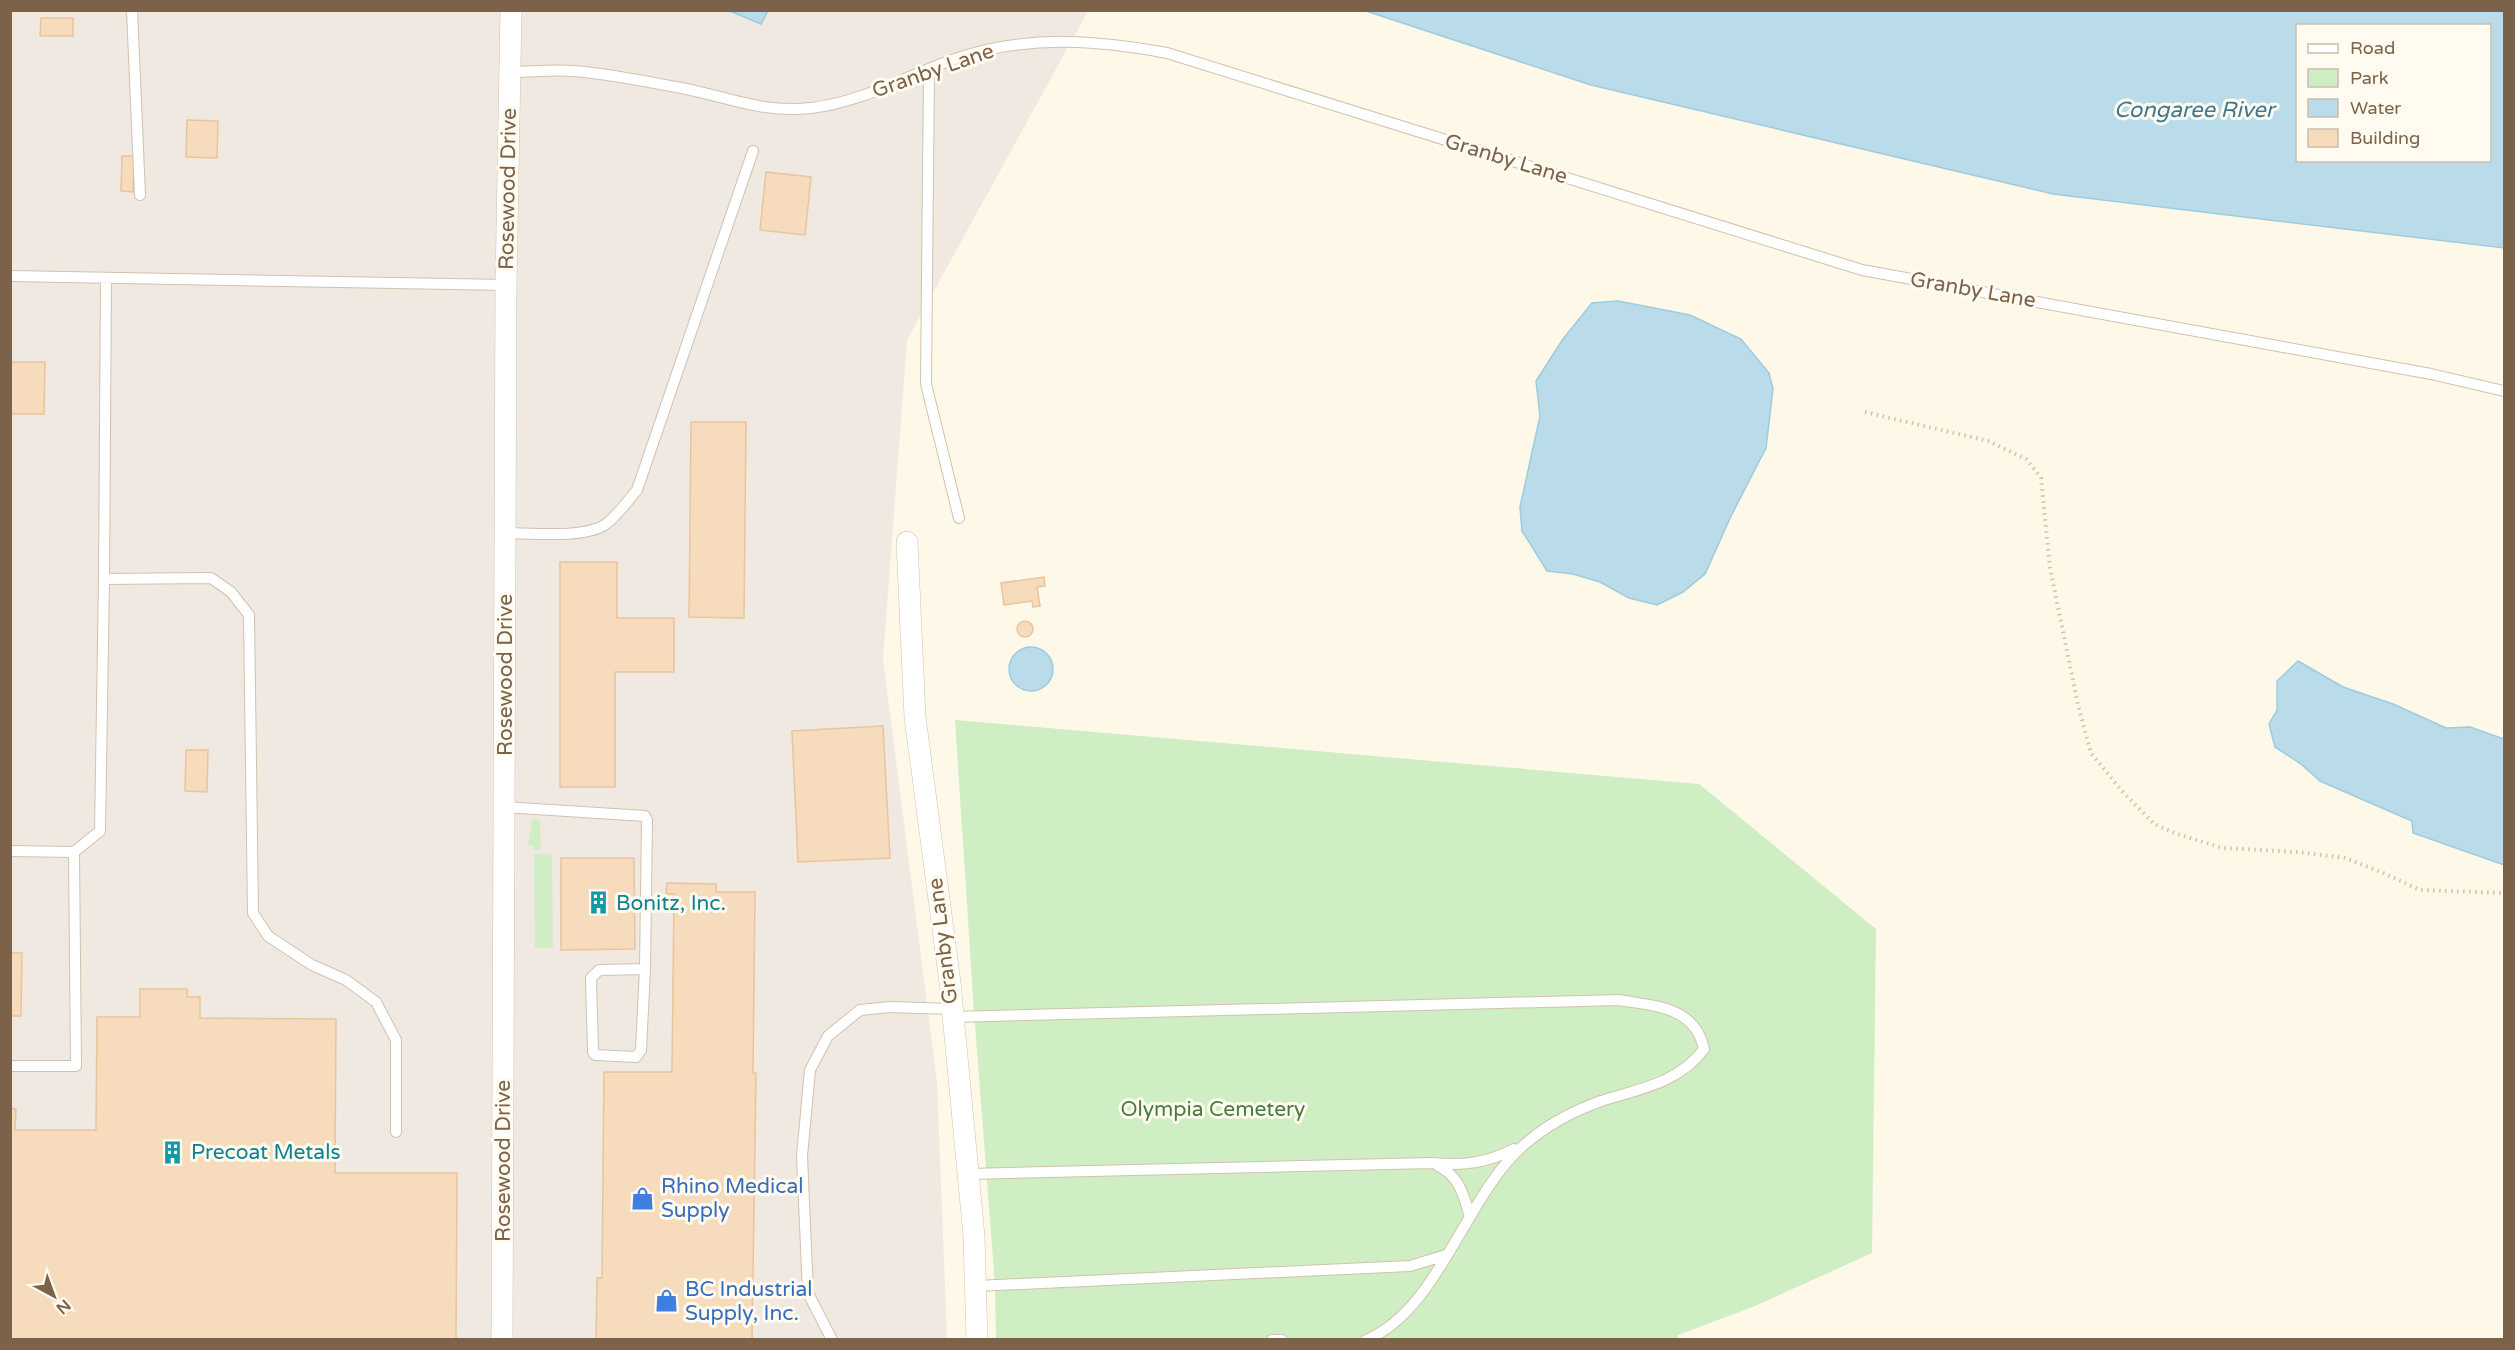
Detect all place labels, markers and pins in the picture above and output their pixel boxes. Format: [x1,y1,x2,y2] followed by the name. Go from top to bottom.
[585,890,611,916] building icon: Bonitz, Inc.
[616,891,726,916] place label: Bonitz, Inc.
[160,1139,186,1165] building icon: Precoat Metals
[191,1140,340,1165] place label: Precoat Metals
[661,1174,804,1223] place label: Rhino Medical Supply
[630,1185,656,1211] shop icon: Rhino Medical Supply
[685,1277,813,1326] place label: BC Industrial Supply, Inc.
[654,1288,680,1314] shop icon: BC Industrial Supply, Inc.

